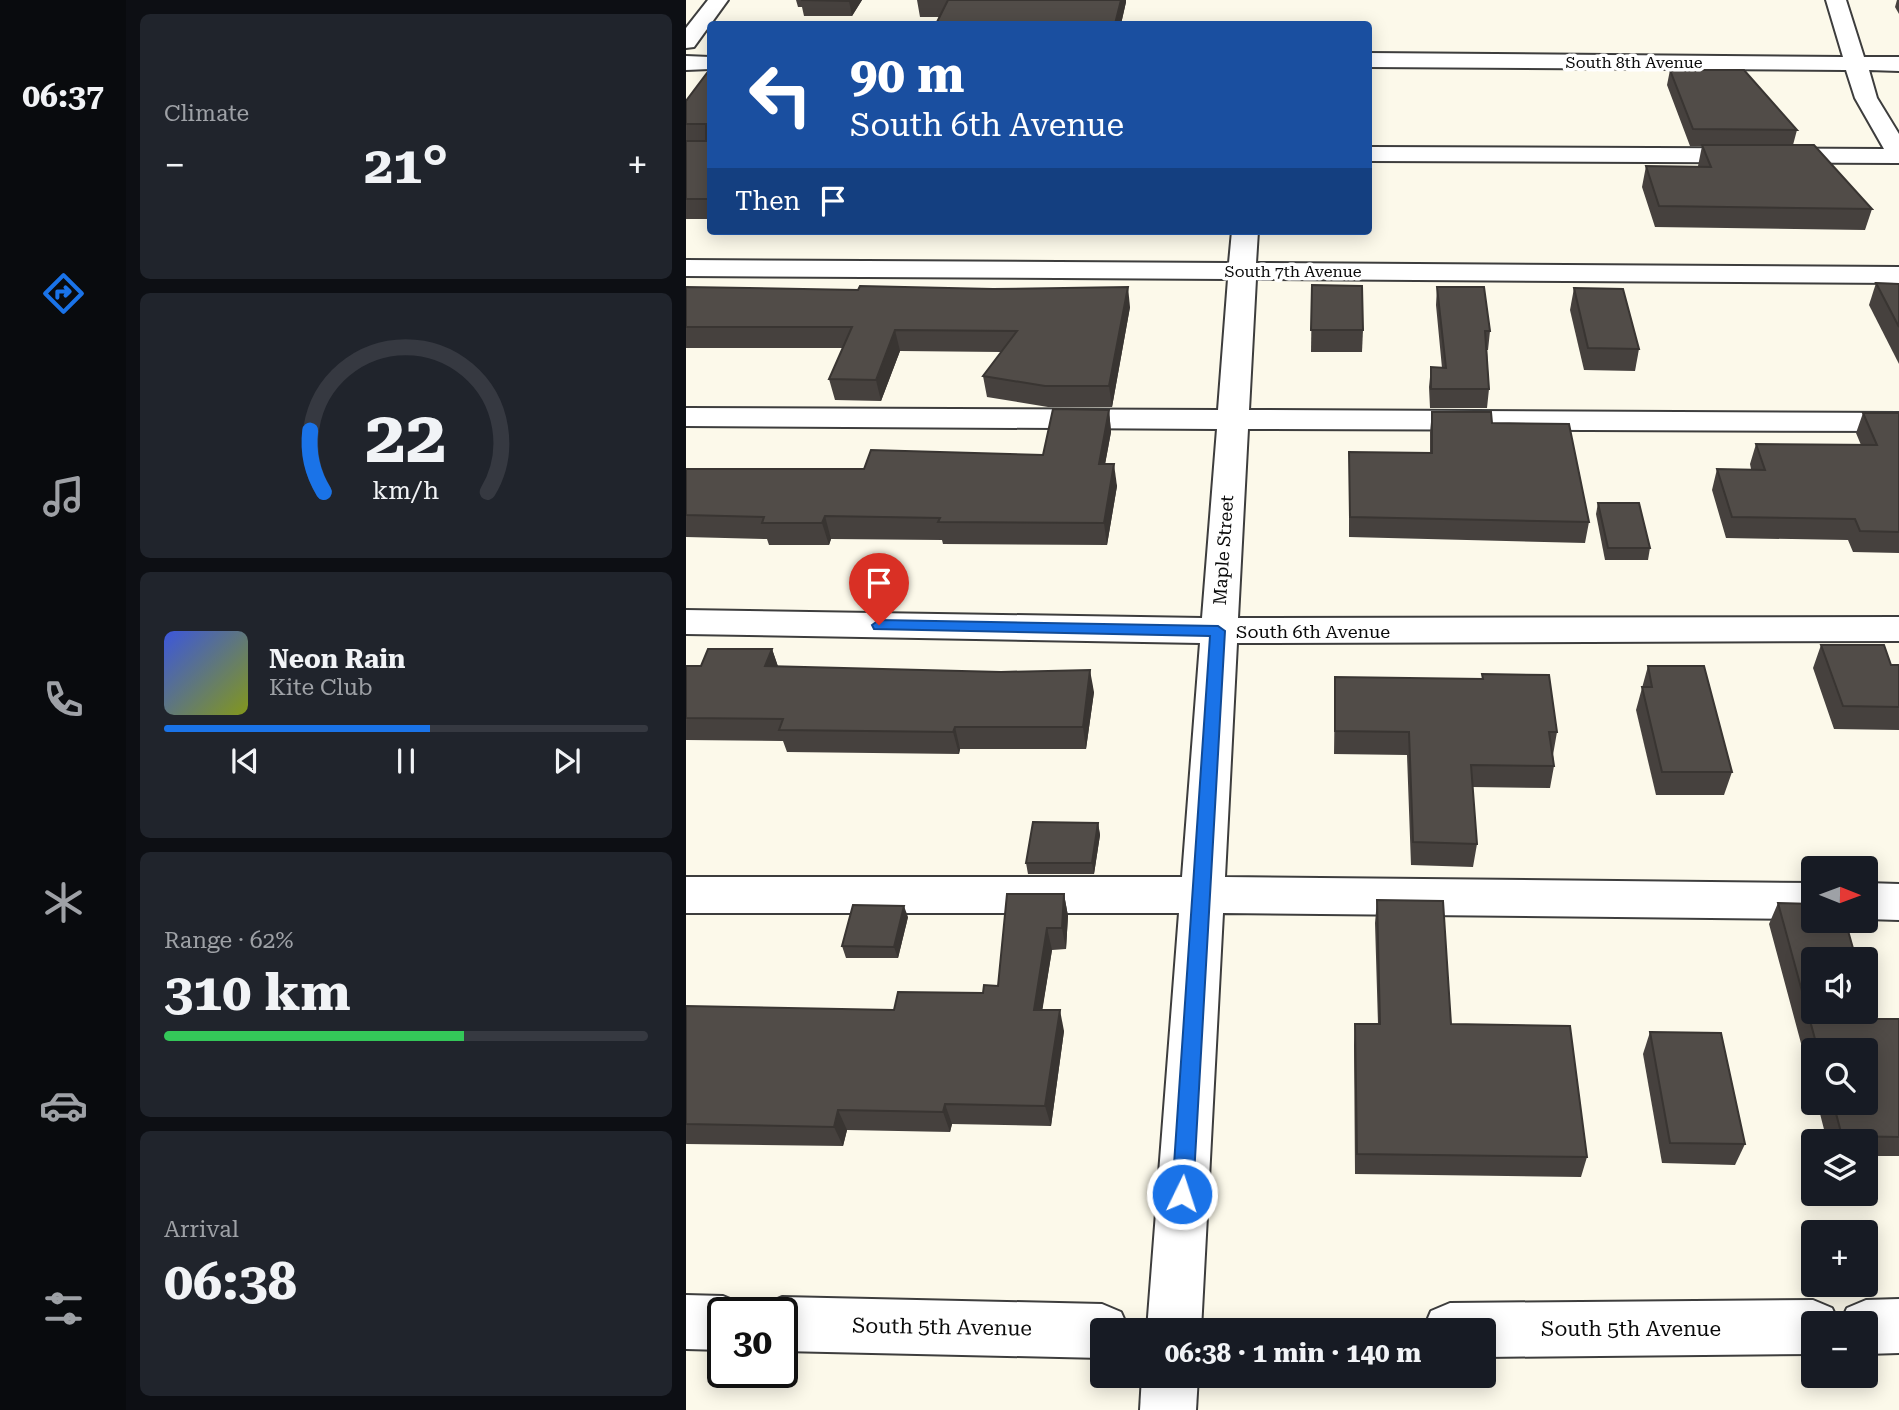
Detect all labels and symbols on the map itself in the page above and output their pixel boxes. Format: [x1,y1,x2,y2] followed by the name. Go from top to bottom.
[1565,53,1703,72] street label: South 8th Avenue
[1224,262,1362,281] street label: South 7th Avenue
[1209,494,1237,606] street label: Maple Street
[849,553,909,625] pin
[1236,621,1390,642] street label: South 6th Avenue
[1801,856,1878,933] north arrow
[1145,1157,1219,1231] position arrow
[707,1297,798,1388] speed limit sign: 30
[852,1313,1032,1341] street label: South 5th Avenue
[1541,1317,1721,1341] street label: South 5th Avenue

